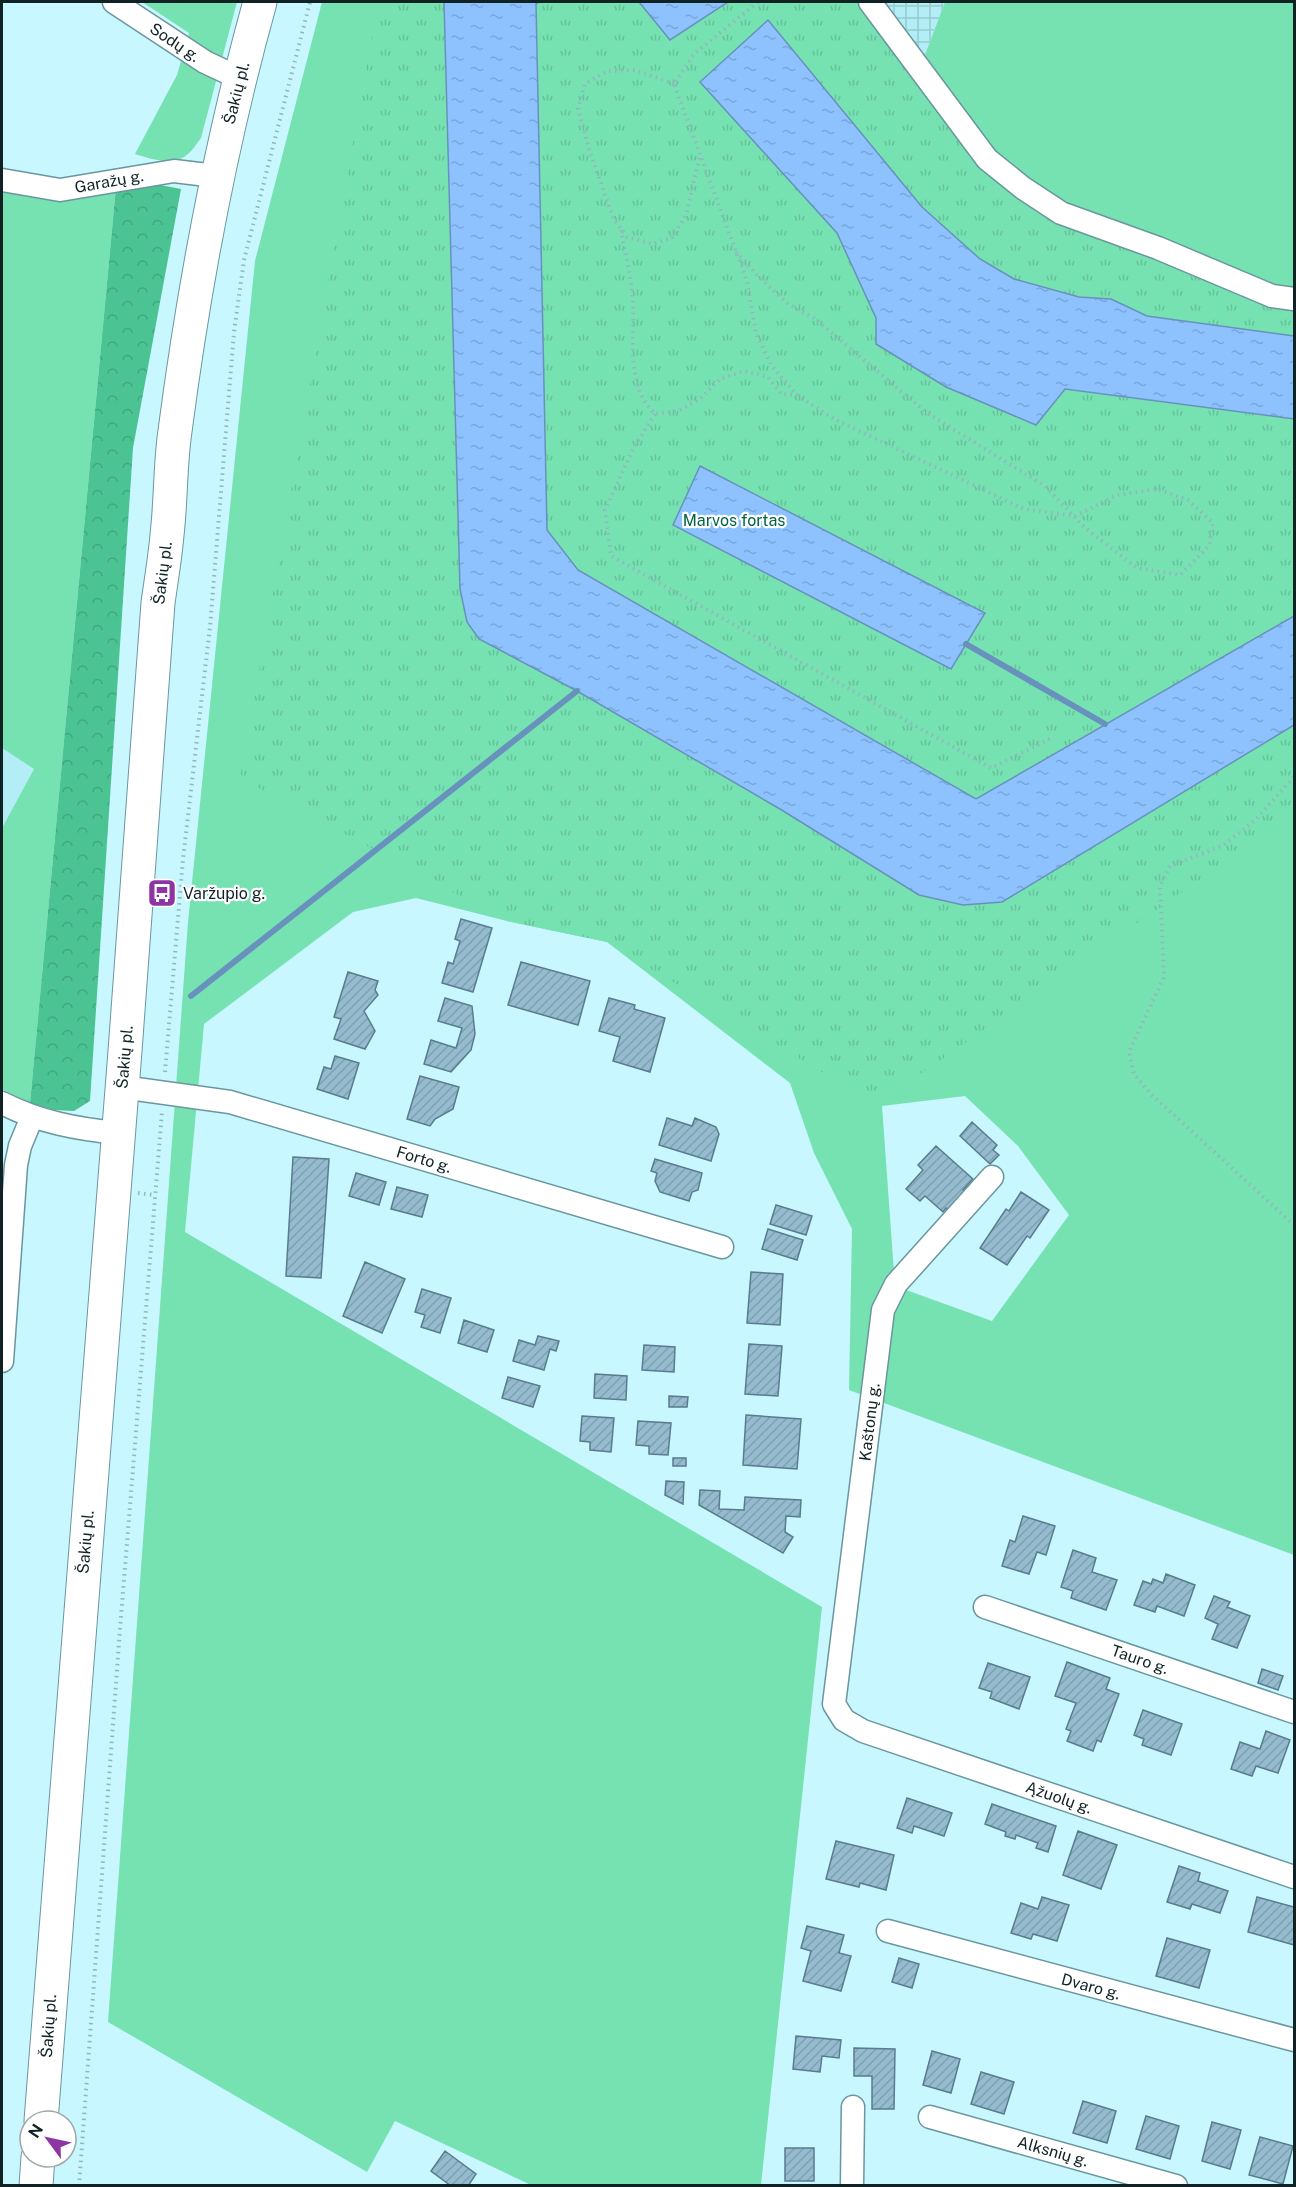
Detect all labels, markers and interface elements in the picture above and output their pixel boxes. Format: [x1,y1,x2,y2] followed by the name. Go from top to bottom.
[146,19,203,66] street label: Sodų g.
[219,60,253,126] street label: Šakių pl.
[73,166,145,197] street label: Garažų g.
[683,511,785,530] park label: Marvos fortas
[148,540,176,606] street label: Šakių pl.
[146,877,178,909] bus stop icon: Varžupio g.
[183,884,265,903] place label: Varžupio g.
[111,1024,137,1090] street label: Šakių pl.
[394,1142,454,1177] street label: Forto g.
[855,1382,884,1462] street label: Kaštonų g.
[72,1509,98,1575] street label: Šakių pl.
[1109,1641,1171,1678] street label: Tauro g.
[1023,1777,1094,1818] street label: Ąžuolų g.
[1059,1969,1122,2003] street label: Dvaro g.
[36,1994,60,2058] street label: Šakių pl.
[18,2109,78,2169] north arrow
[24,2121,47,2142] text: N
[1015,2132,1091,2171] street label: Alksnių g.

